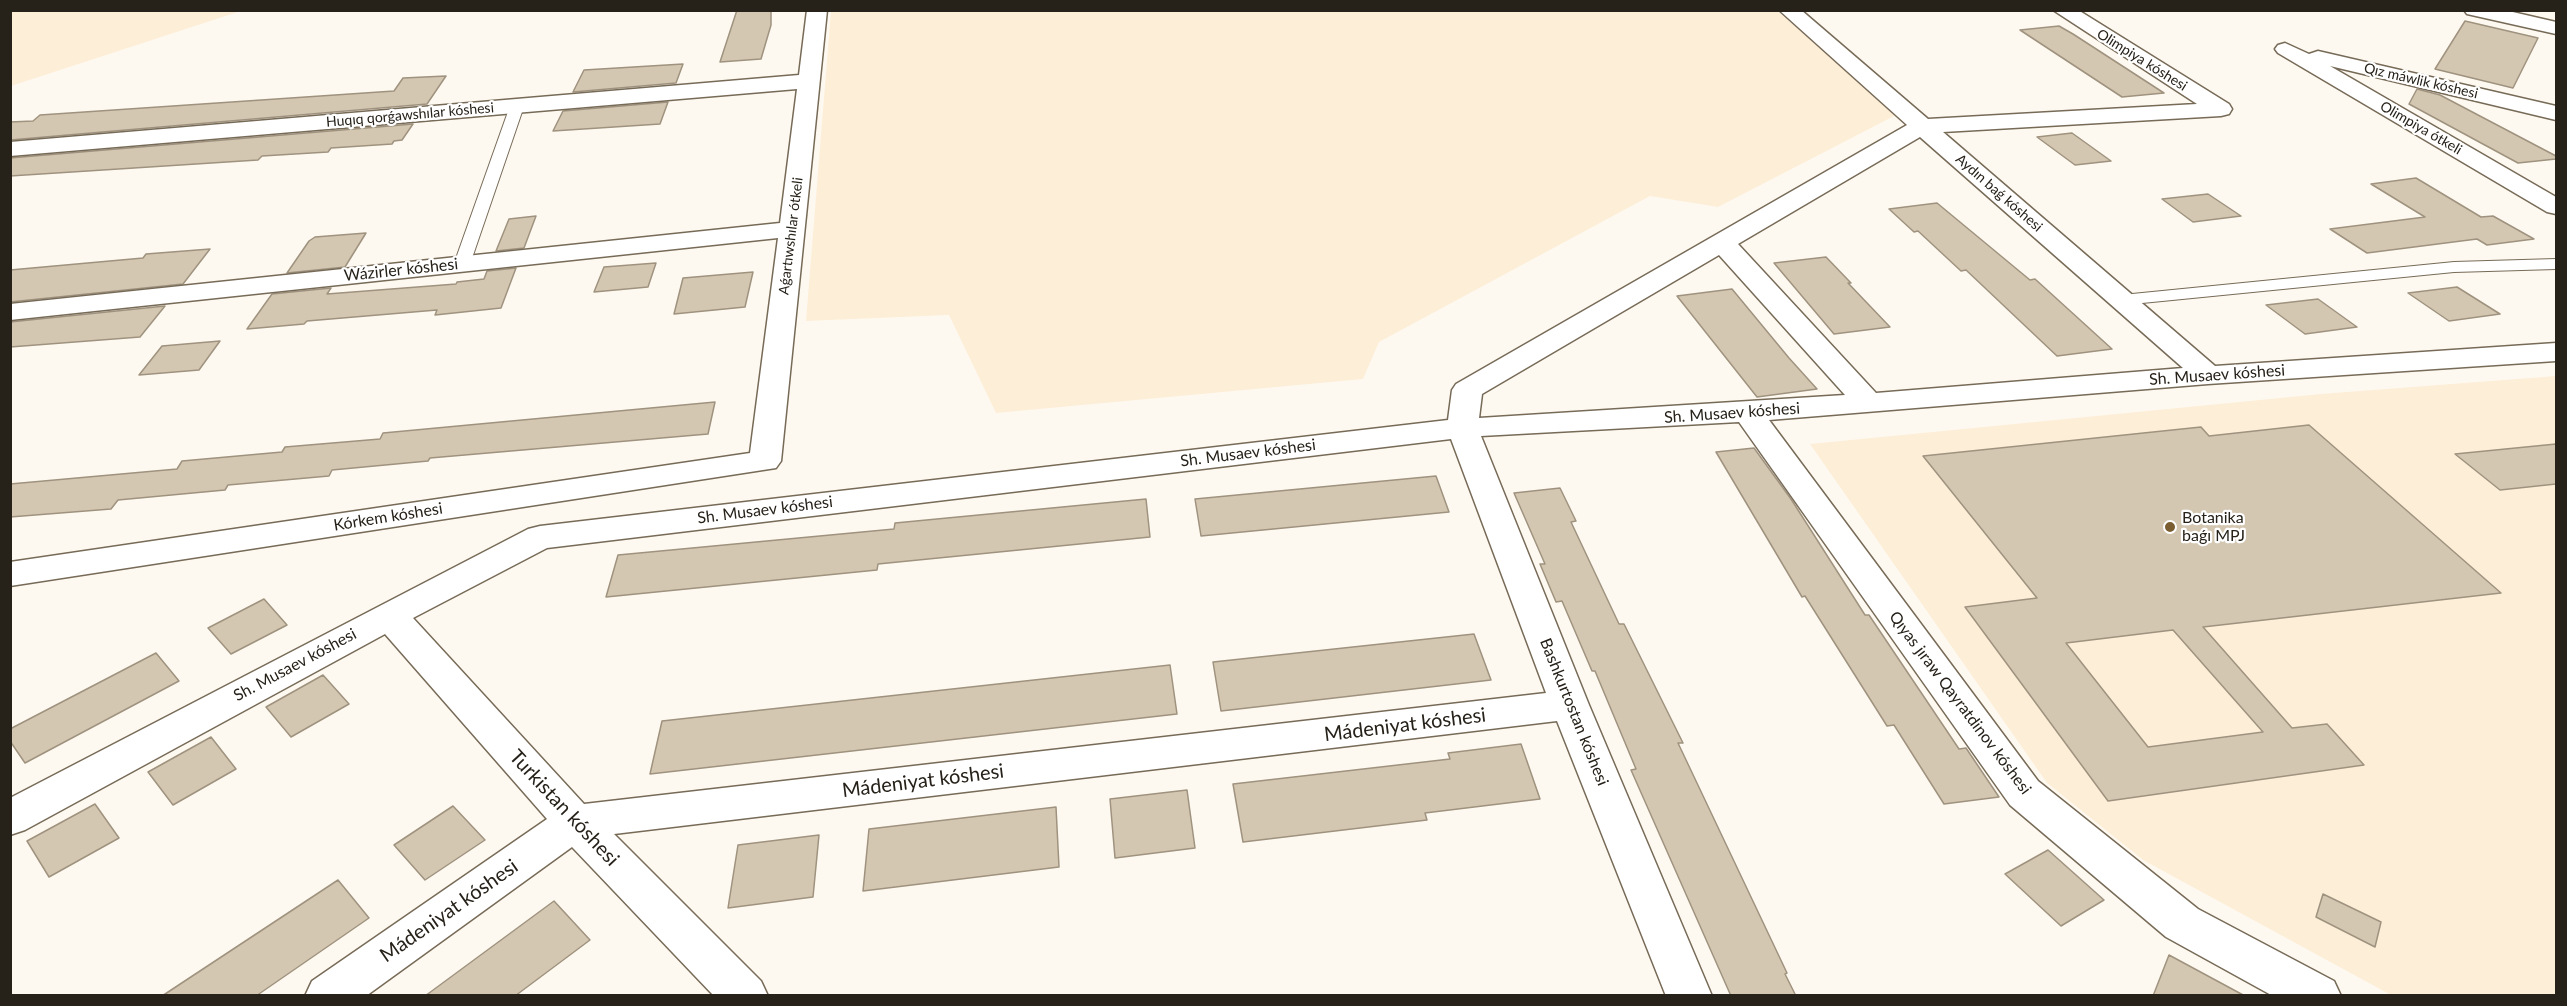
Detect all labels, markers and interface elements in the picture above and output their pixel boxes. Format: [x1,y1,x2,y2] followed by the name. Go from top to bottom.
[2094,25,2190,95] street label: Olimpiya kóshesi
[2362,60,2480,102] street label: Qız máwlik kóshesi
[2377,98,2465,158] street label: Olimpiya ótkeli
[325,99,495,131] street label: Huqıq qorǵawshılar kóshesi
[1952,151,2046,235] street label: Aydın baǵ kóshesi
[775,176,807,296] street label: Aǵartıwshılar ótkeli
[343,254,459,286] street label: Wázirler kóshesi
[2148,361,2286,389] street label: Sh. Musaev kóshesi
[1663,399,1801,427] street label: Sh. Musaev kóshesi
[1179,435,1317,471] street label: Sh. Musaev kóshesi
[696,492,834,528] street label: Sh. Musaev kóshesi
[332,499,444,535] street label: Kórkem kóshesi
[2182,508,2245,546] place label: Botanika baǵı MPJ
[2163,520,2177,534] marker: Botanika baǵı MPJ
[1885,608,2035,798] street label: Qıyas jıraw Qayratdinov kóshesi
[230,625,360,705] street label: Sh. Musaev kóshesi
[1536,636,1612,788] street label: Bashkurtostan kóshesi
[1323,703,1487,747] street label: Mádeniyat kóshesi
[504,745,624,871] street label: Turkistan kóshesi
[841,759,1005,803] street label: Mádeniyat kóshesi
[375,854,523,968] street label: Mádeniyat kóshesi

